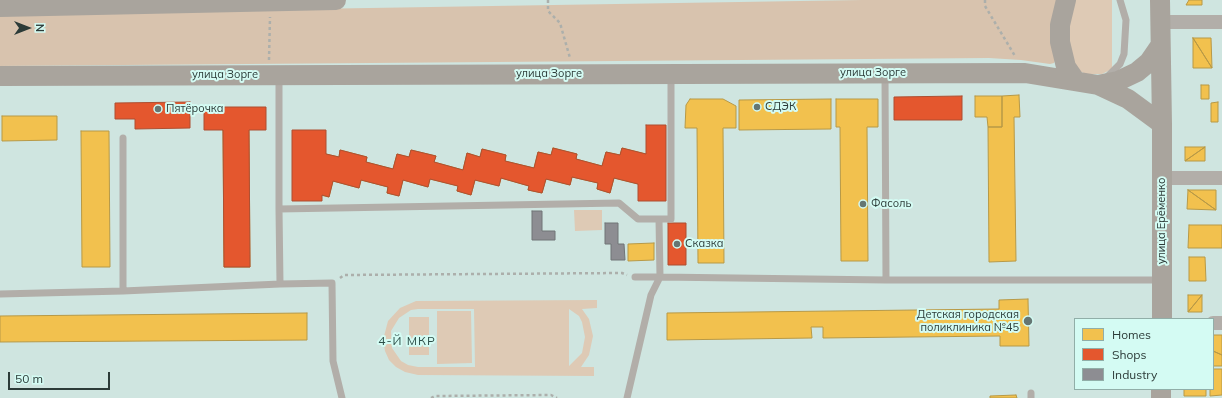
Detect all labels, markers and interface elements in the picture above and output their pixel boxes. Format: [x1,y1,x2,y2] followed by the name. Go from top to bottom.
[8,8,48,48] north arrow
[33,24,47,32] text: N
[840,66,906,80] street label: улица Зорге
[516,67,582,81] street label: улица Зорге
[192,68,258,82] street label: улица Зорге
[765,100,796,114] place label: СДЭК
[166,102,223,116] place label: Пятёрочка
[752,102,762,112] marker: СДЭК
[153,104,163,114] marker: Пятёрочка
[1155,178,1169,264] street label: улица Ерёменко
[871,197,912,211] place label: Фасоль
[858,199,868,209] marker: Фасоль
[685,237,723,251] place label: Сказка
[672,239,682,249] marker: Сказка
[917,308,1019,334] place label: Детская городская поликлиника №45
[1022,315,1034,327] marker: Детская городская поликлиника №45
[1074,318,1214,390] legend
[1112,327,1151,342] text: Homes
[378,334,436,348] district label: 4-Й МКР
[1112,347,1147,362] text: Shops
[10,364,112,390] scale bar
[1112,367,1157,382] text: Industry
[15,371,43,386] text: 50 m

